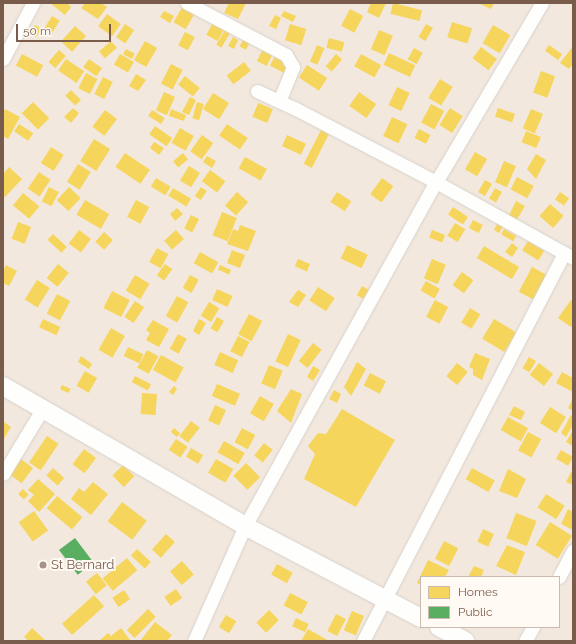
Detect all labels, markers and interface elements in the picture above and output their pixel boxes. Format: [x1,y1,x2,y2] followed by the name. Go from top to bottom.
[18,16,113,42] scale bar
[23,24,51,38] text: 50 m
[51,557,114,573] place label: St Bernard
[38,560,48,570] marker: St Bernard
[420,576,560,628] legend
[458,585,498,599] text: Homes
[458,605,492,619] text: Public

